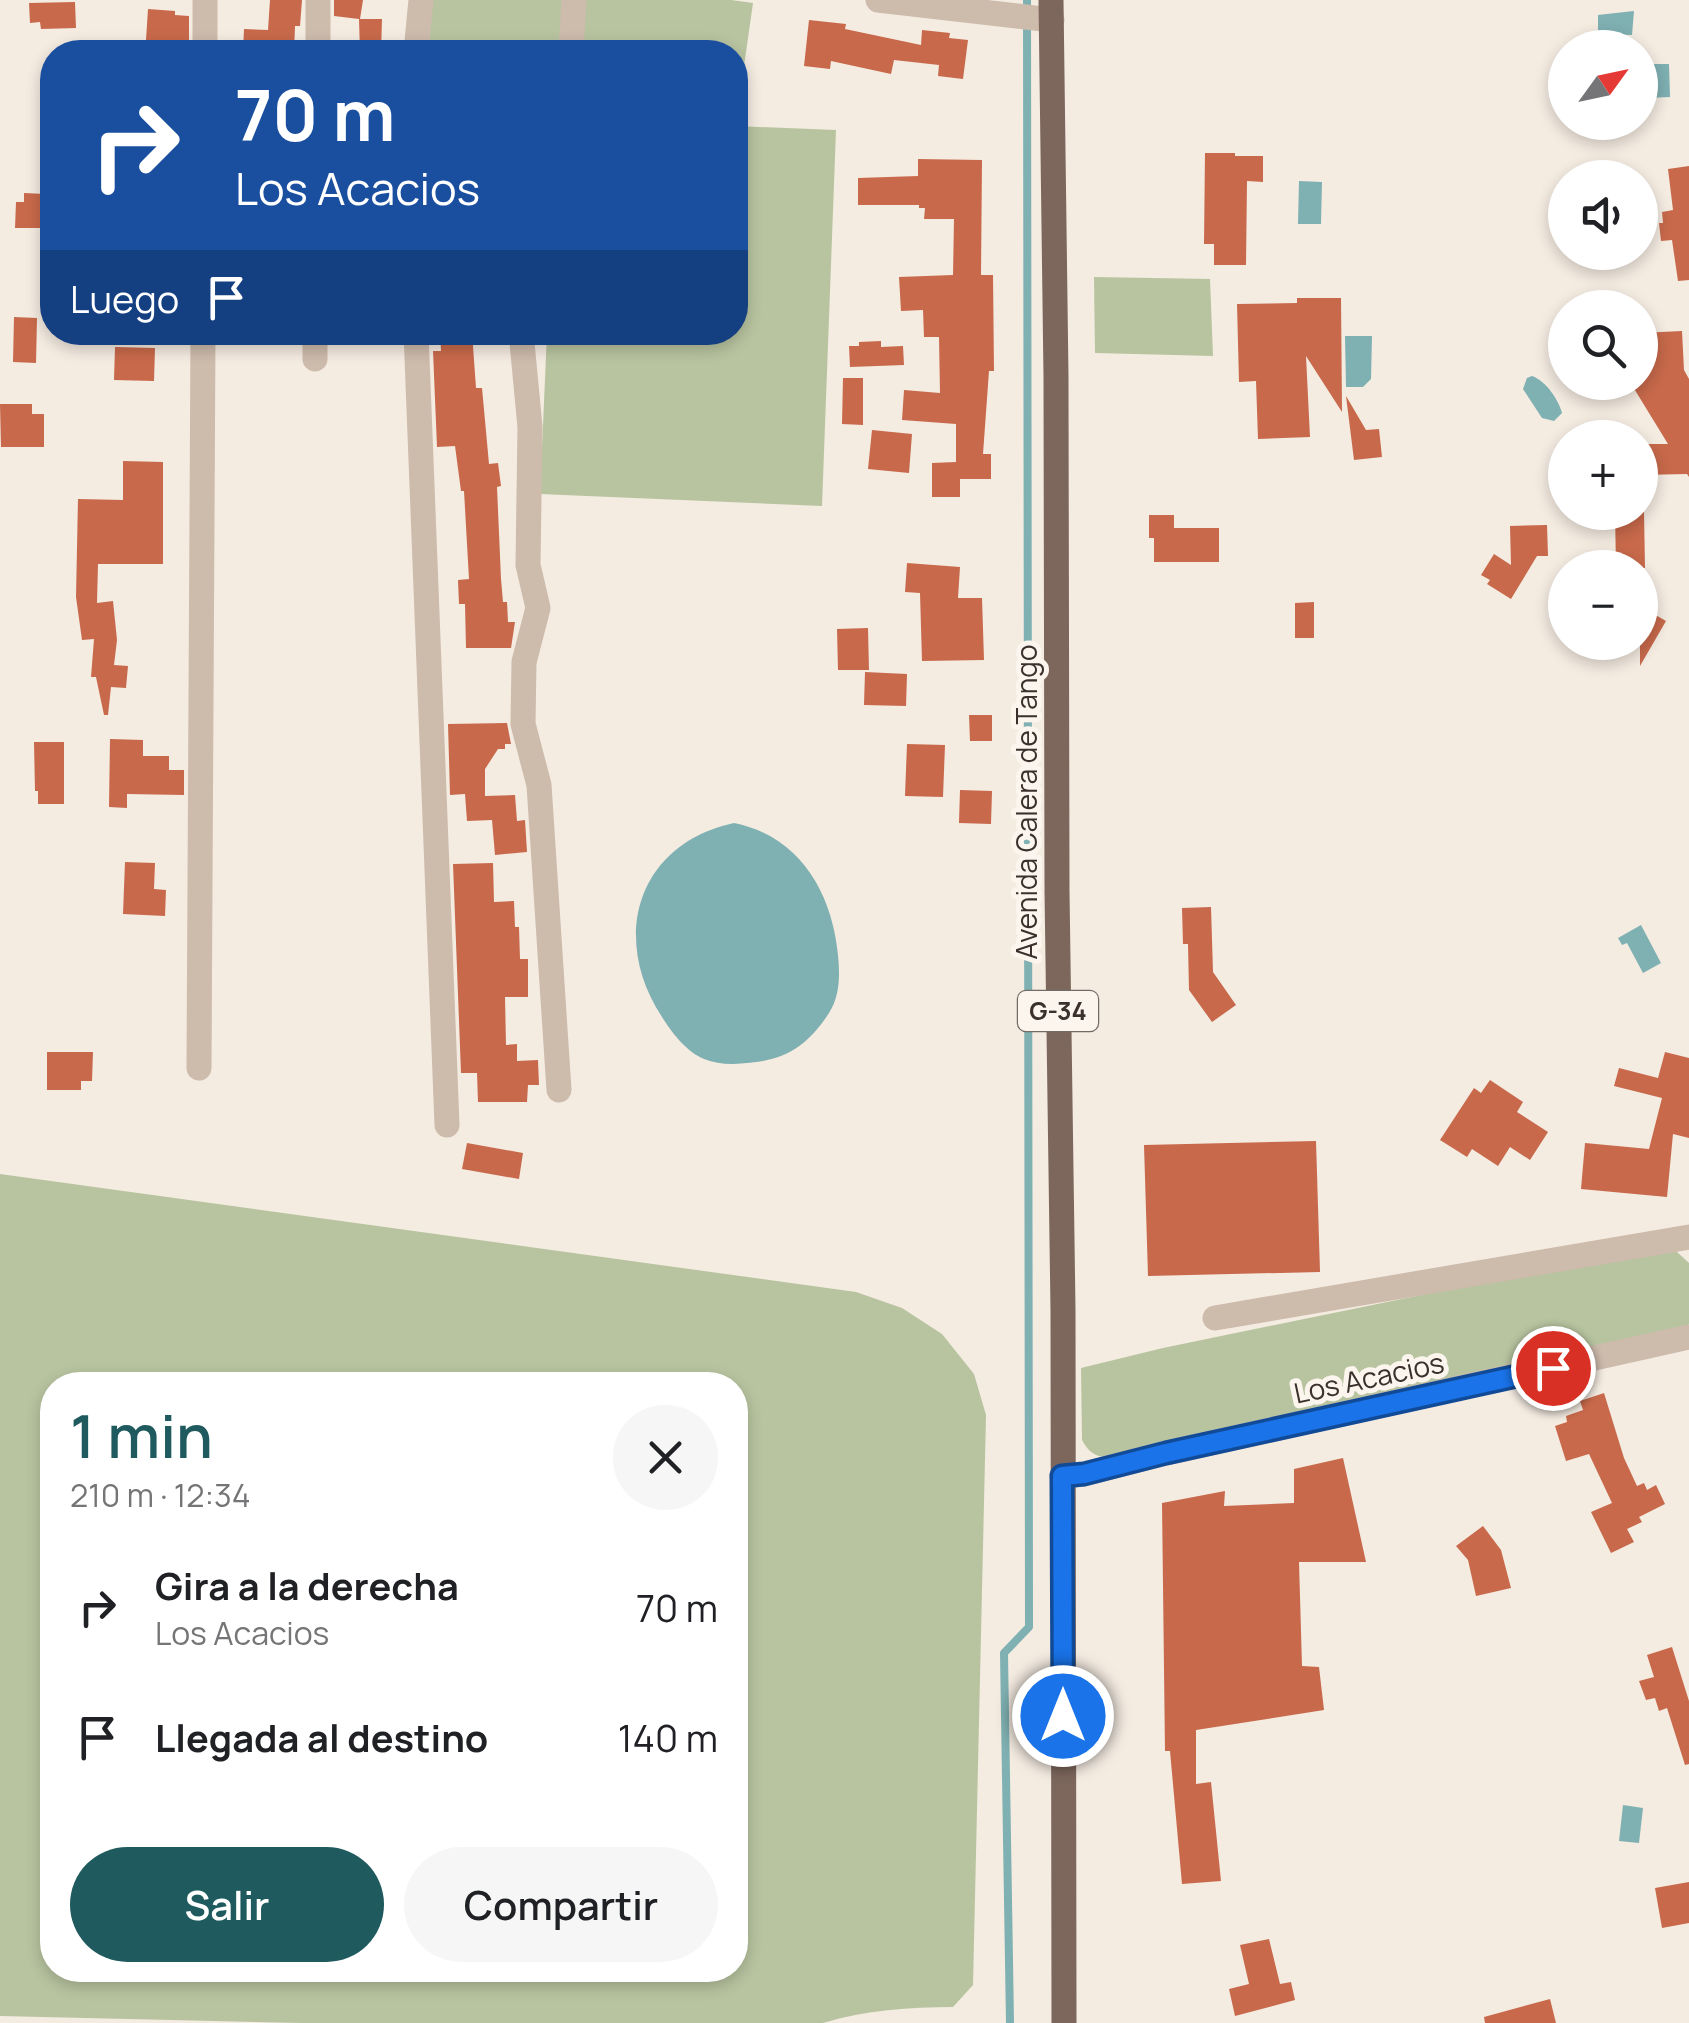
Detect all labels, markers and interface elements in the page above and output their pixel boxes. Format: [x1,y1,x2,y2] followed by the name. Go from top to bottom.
[1548,30,1658,140] north arrow
[1548,30,1658,660] map controls
[235,66,395,162] text: 70 m
[70,80,200,210] icon: right
[235,157,480,219] text: Los Acacios
[1548,160,1658,270] button: sound
[199,270,254,325] icon: arrive
[70,272,179,324] text: Luego
[1548,290,1658,400] button: search
[1548,420,1658,530] button: +
[1548,550,1658,660] button: −
[1007,645,1045,959] street label: Avenida Calera de Tango
[1018,991,1098,1031] road number: G-34
[1511,1326,1596,1411] pin
[1526,1341,1581,1396] icon: arrive
[1290,1343,1447,1411] street label: Los Acacios
[70,1394,213,1476] text: 1 min
[613,1405,718,1510] button: close
[70,1473,251,1517] text: 210 m · 12:34
[155,1559,459,1611] text: Gira a la derecha
[70,1580,125,1635] icon: right
[636,1581,718,1633] text: 70 m
[155,1611,329,1655] text: Los Acacios
[1011,1664,1115,1768] position arrow
[70,1710,125,1765] icon: arrive
[155,1711,488,1763] text: Llegada al destino
[618,1711,718,1763] text: 140 m
[70,1847,384,1962] button: Salir
[404,1847,718,1962] button: Compartir

